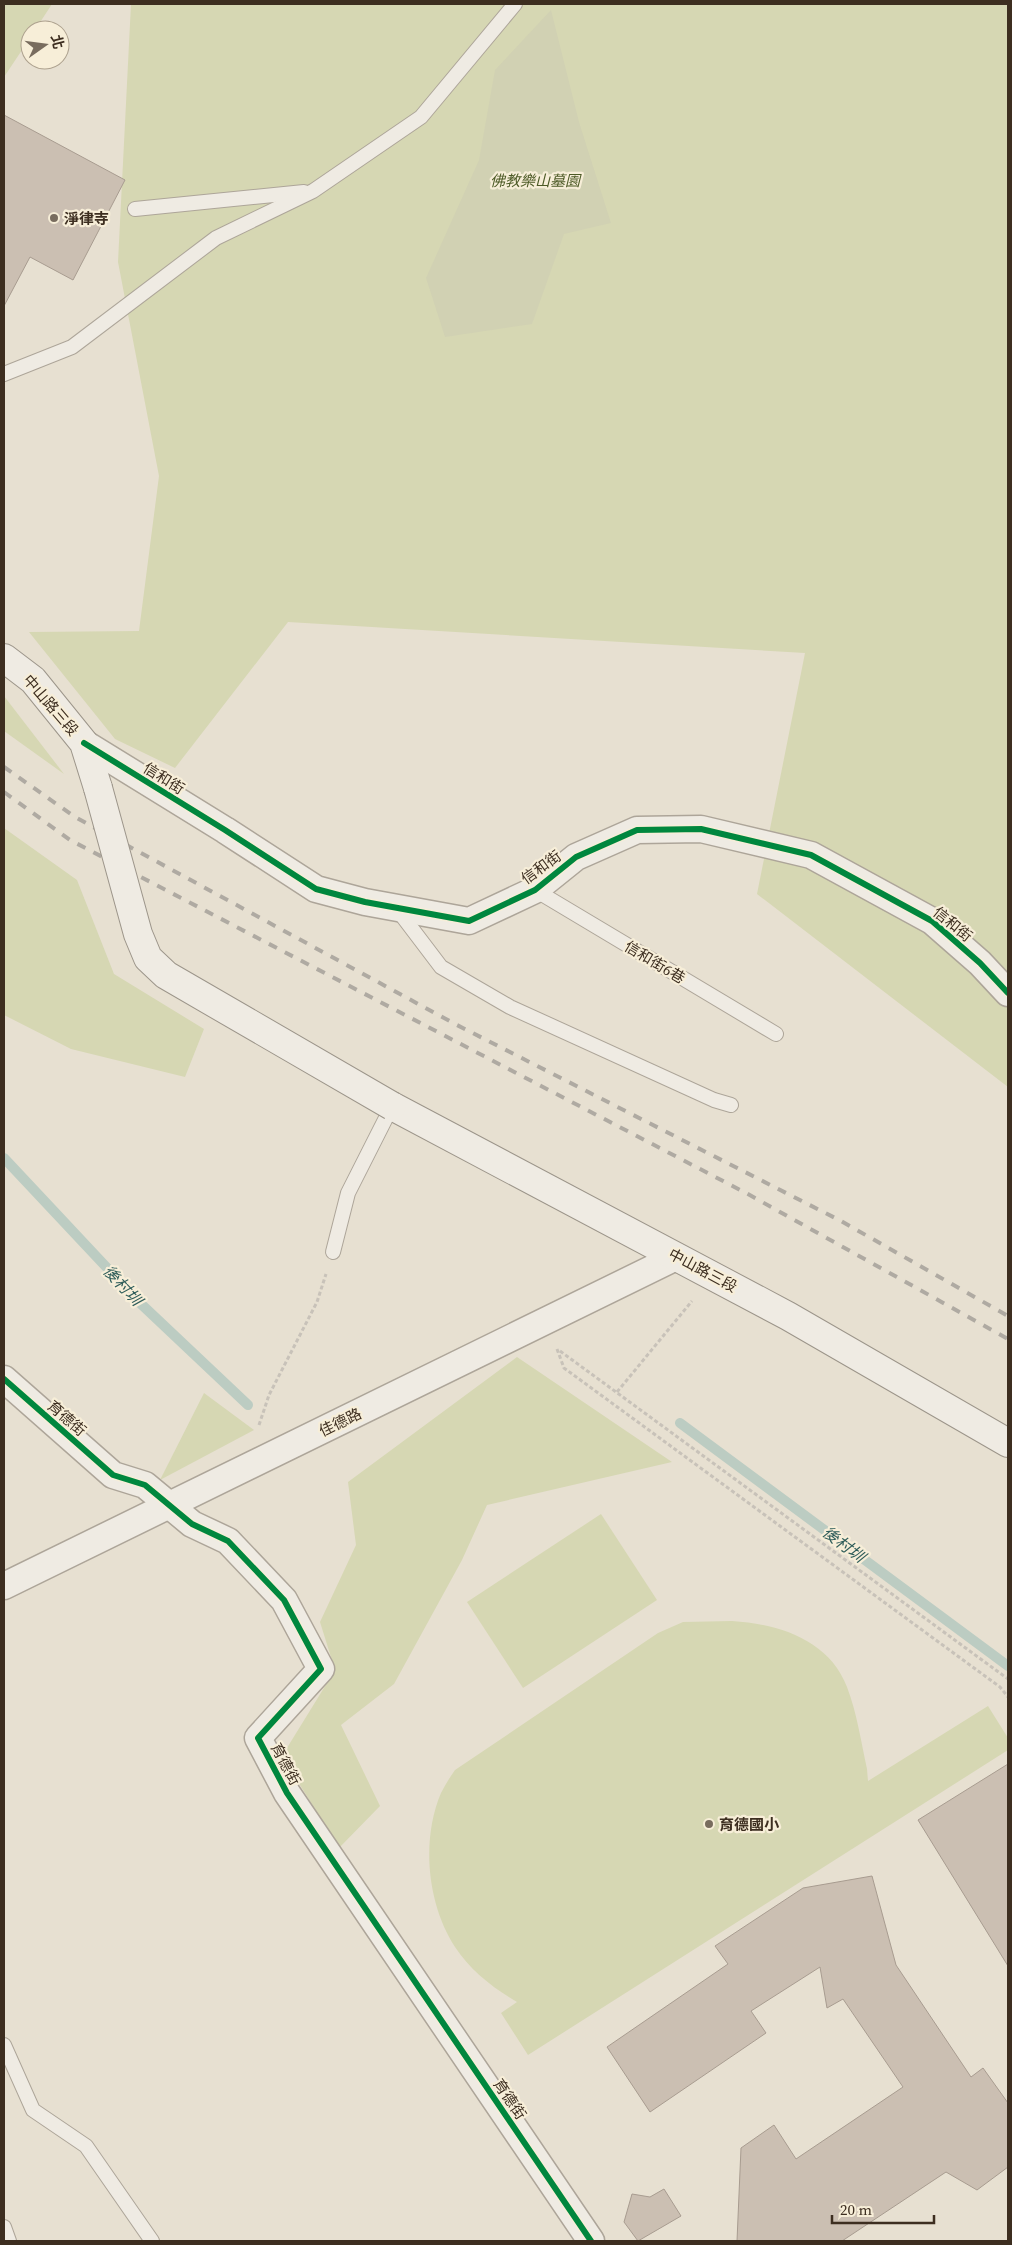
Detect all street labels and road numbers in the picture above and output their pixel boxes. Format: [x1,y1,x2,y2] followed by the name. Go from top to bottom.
[18,670,84,740] street label: 中山路三段
[139,757,189,799] street label: 信和街
[517,845,565,889] street label: 信和街
[929,902,977,946] street label: 信和街
[621,936,689,988] street label: 信和街6巷
[665,1243,741,1297] street label: 中山路三段
[43,1395,91,1441] street label: 育德街
[315,1403,365,1441] street label: 佳德路
[266,1739,306,1789] street label: 育德街
[489,2074,531,2124] street label: 育德街

